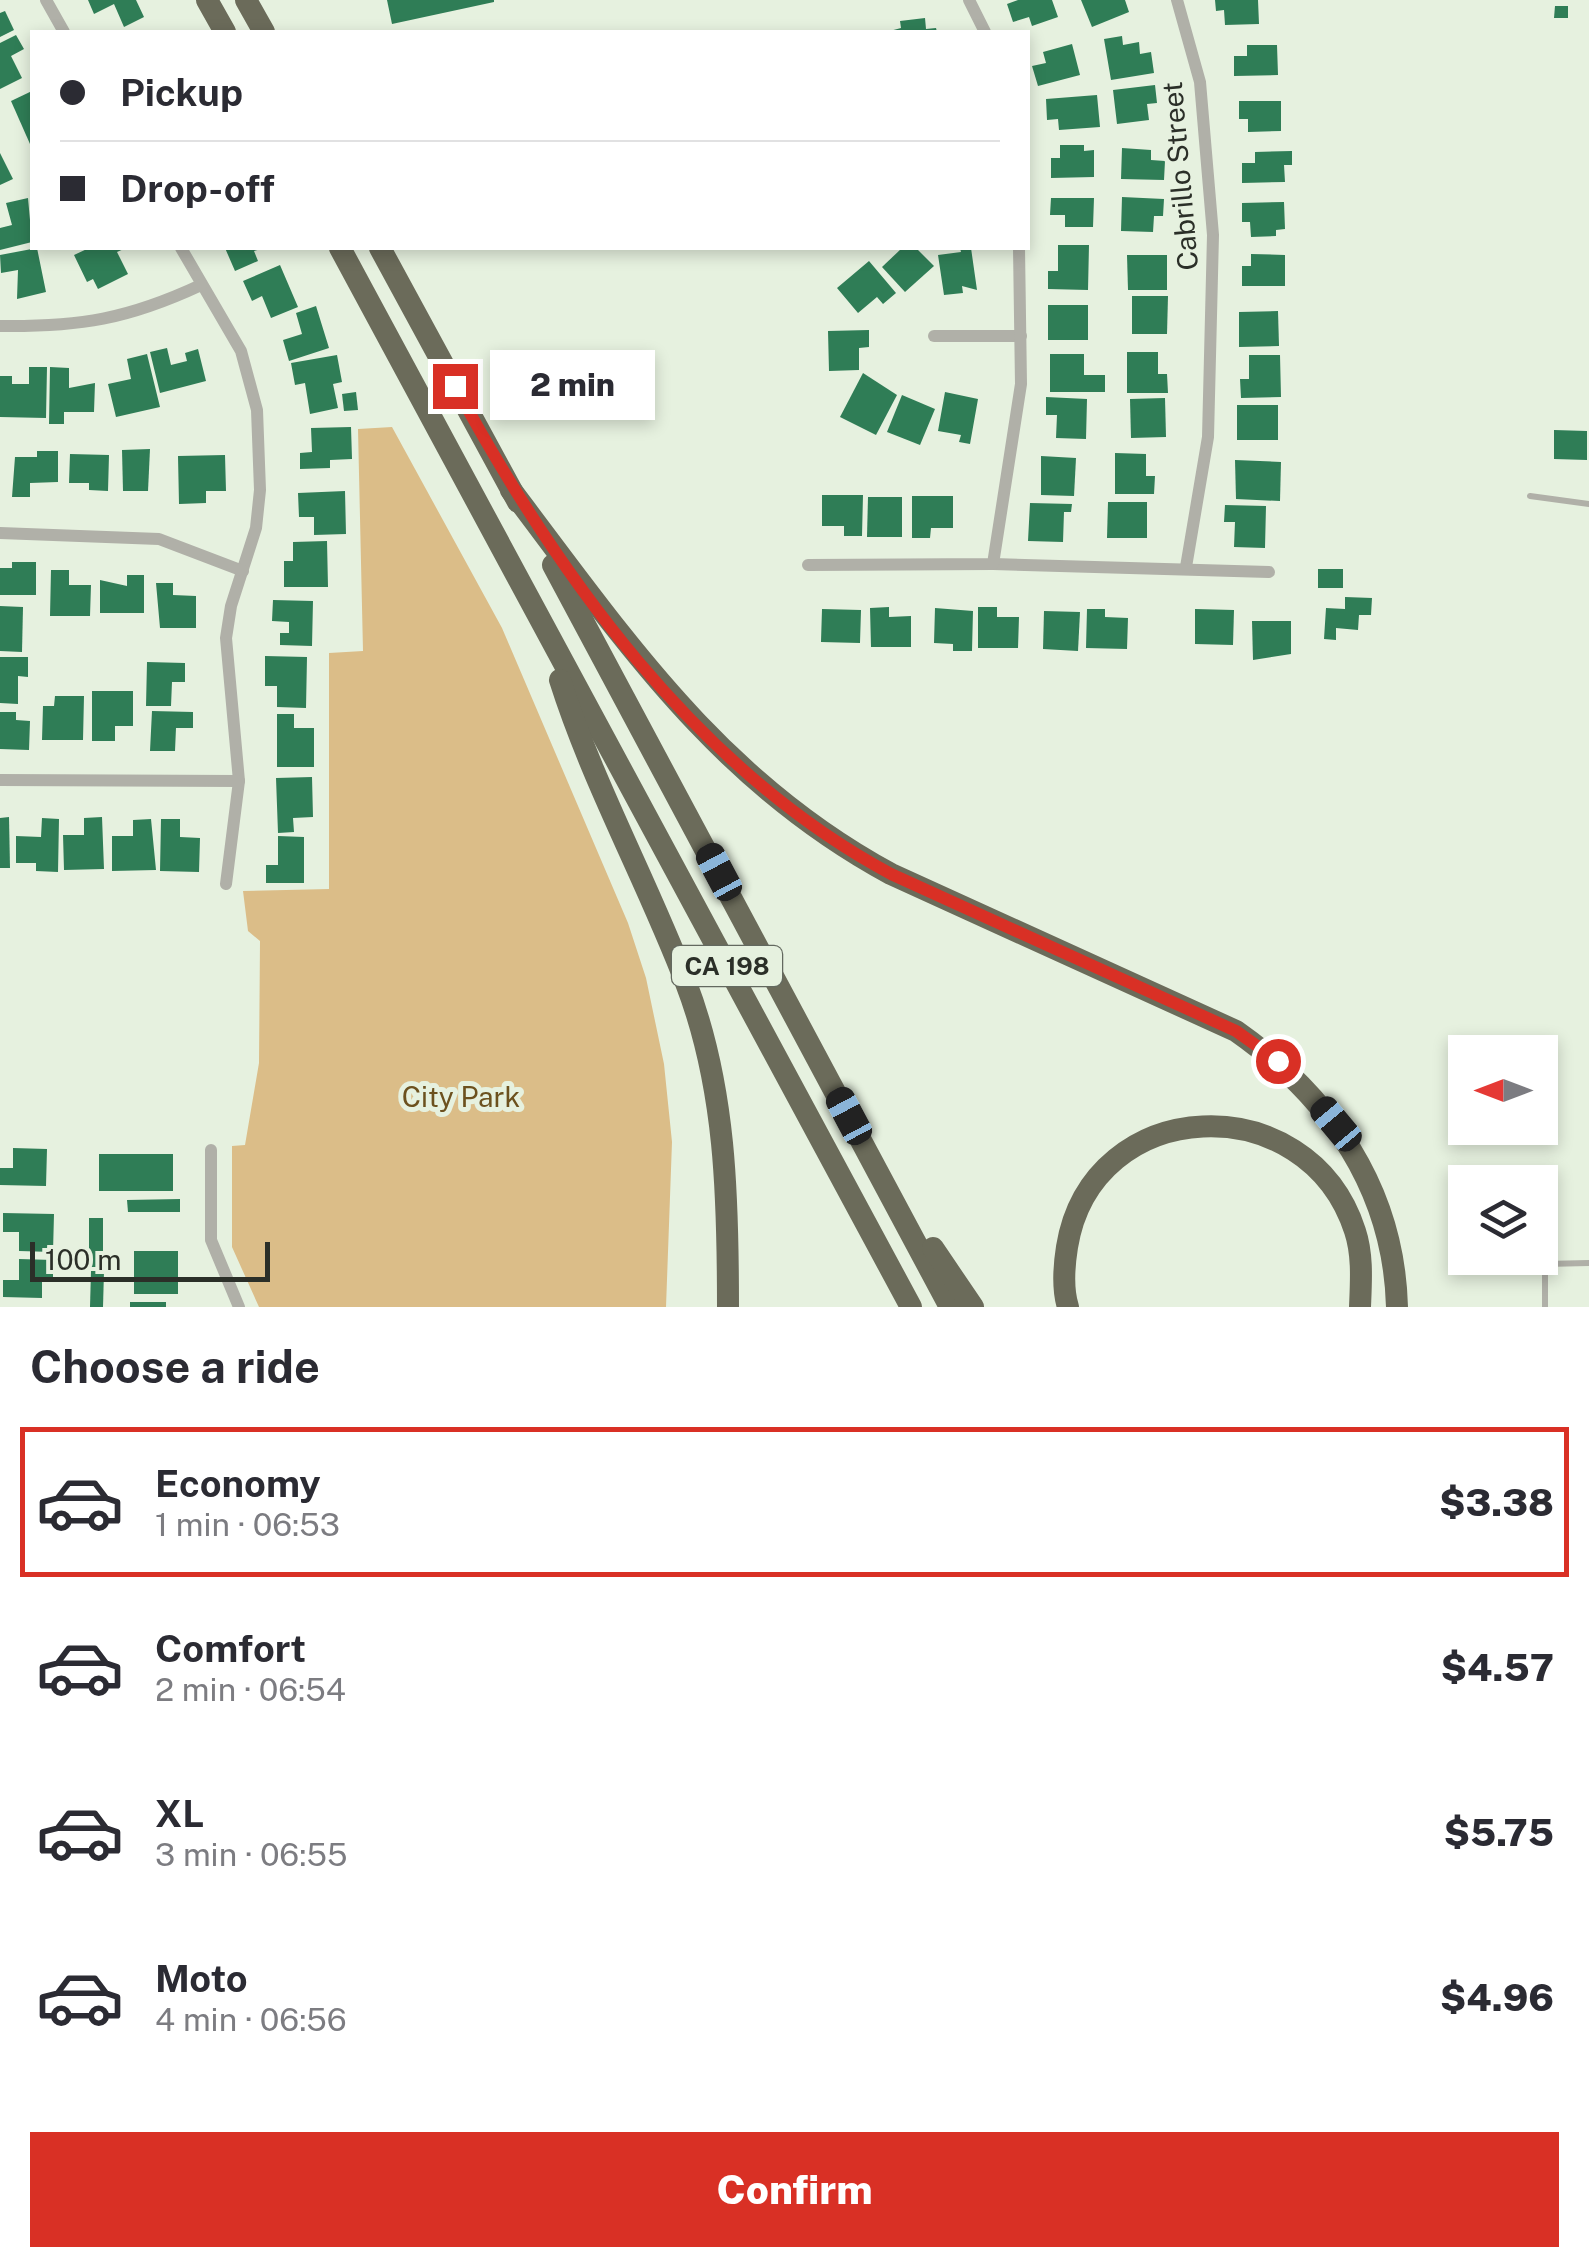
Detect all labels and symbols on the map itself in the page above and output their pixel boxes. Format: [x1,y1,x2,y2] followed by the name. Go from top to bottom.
[1155,80,1204,272] street label: Cabrillo Street
[490,351,655,421] callout: 2 min
[433,364,478,409] route end
[692,838,746,906] car
[672,946,782,986] road number: CA 198
[1448,1035,1558,1145] north arrow
[1256,1039,1301,1084] route start
[402,1080,520,1113] park label: City Park
[822,1082,876,1150] car
[1305,1091,1367,1157] car
[30,1237,270,1282] scale bar

